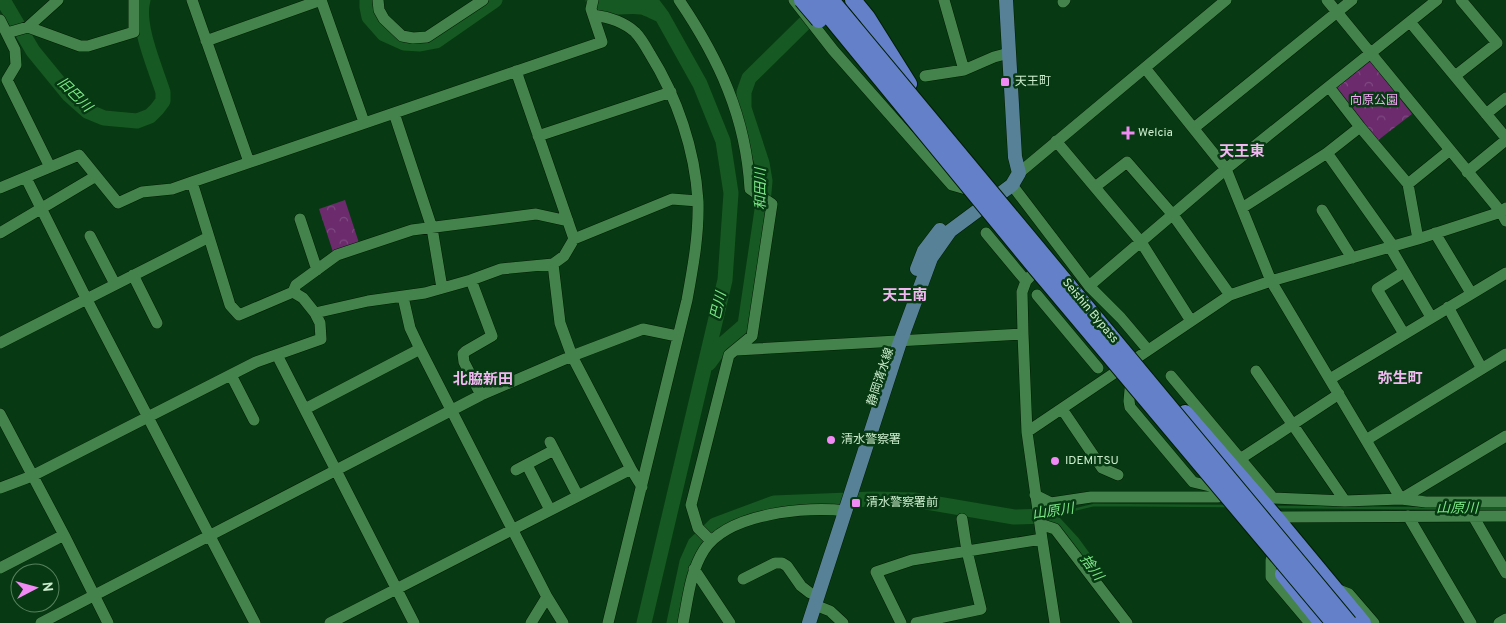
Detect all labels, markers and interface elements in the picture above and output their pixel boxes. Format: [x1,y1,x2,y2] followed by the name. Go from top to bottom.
[53,74,96,117] water label: 旧巴川
[1015,74,1051,90] place label: 天王町
[999,76,1011,88] marker: 天王町
[1350,93,1398,109] park label: 向原公園
[1138,125,1173,141] place label: Welcia
[1122,127,1134,139] marker: Welcia
[1219,143,1265,162] district label: 天王東
[753,166,770,210] water label: 和田川
[1058,275,1122,347] street label: Seishin Bypass
[882,287,928,306] district label: 天王南
[708,288,731,322] water label: 巴川
[864,346,898,408] street label: 静岡清水線
[1377,370,1423,389] district label: 弥生町
[453,371,513,390] district label: 北脇新田
[841,432,901,448] place label: 清水警察署
[825,434,837,446] marker: 清水警察署
[1065,453,1119,469] place label: IDEMITSU
[1049,455,1061,467] marker: IDEMITSU
[866,495,938,511] place label: 清水警察署前
[850,497,862,509] marker: 清水警察署前
[1031,500,1077,523] water label: 山原川
[1436,500,1480,518] water label: 山原川
[1076,552,1107,586] water label: 捨川
[10,563,60,613] north arrow
[37,581,55,593] text: N

